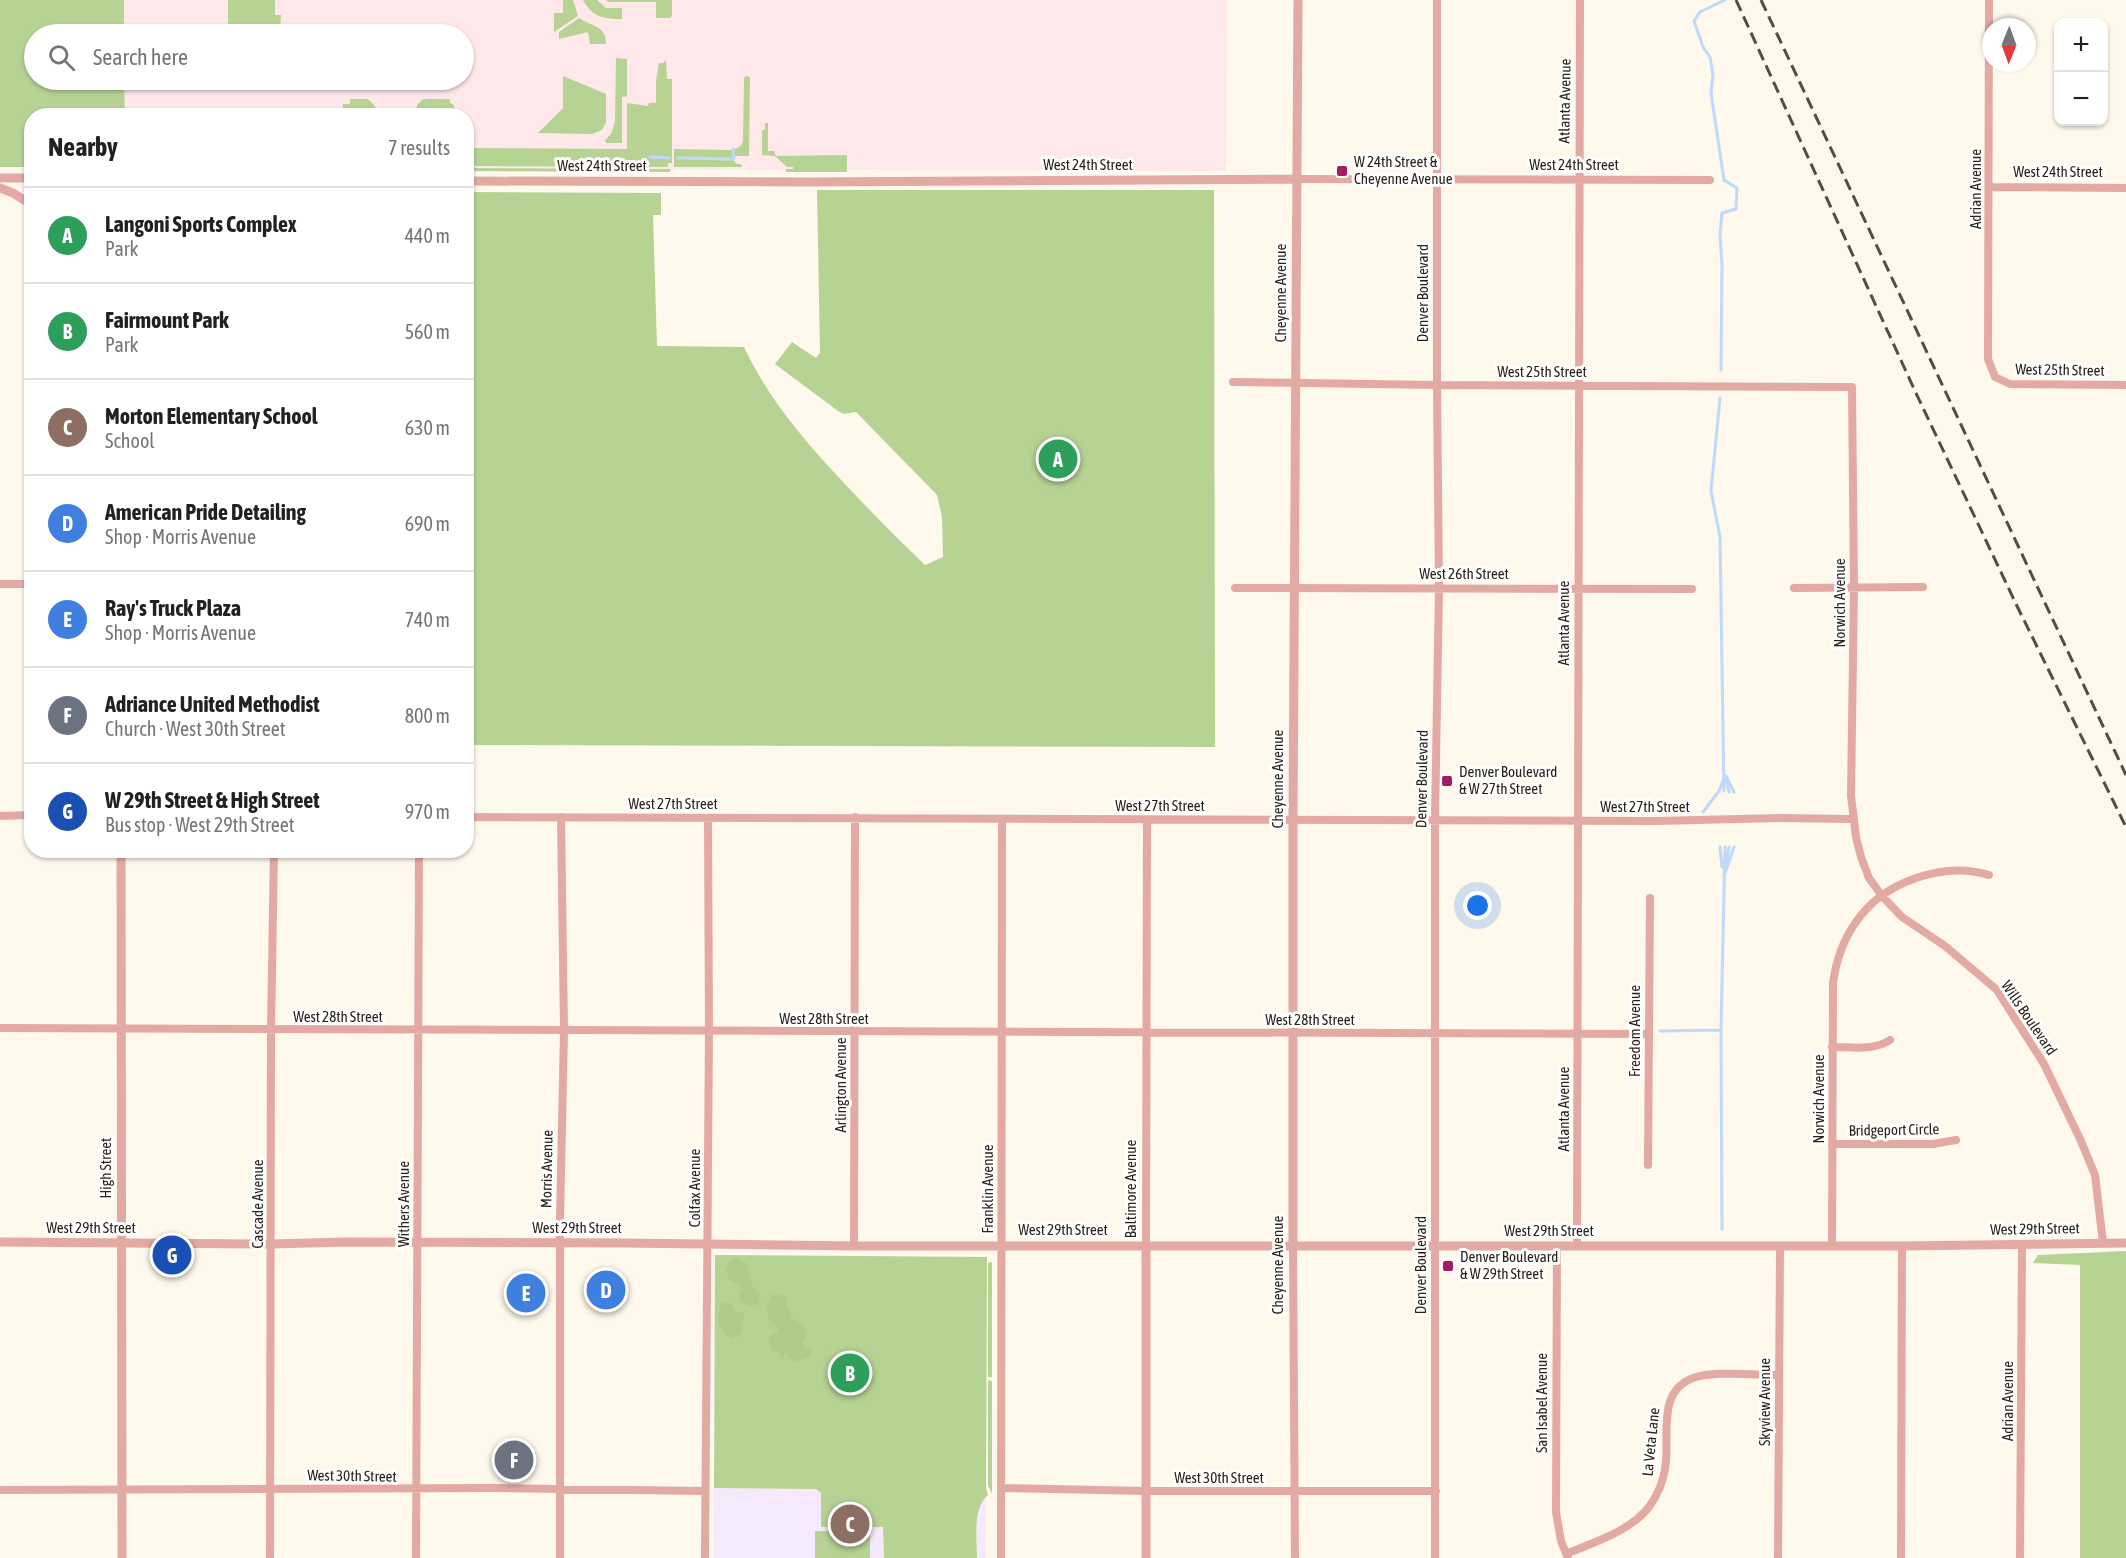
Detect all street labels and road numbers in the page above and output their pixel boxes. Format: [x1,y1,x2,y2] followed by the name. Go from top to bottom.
[1555,58,1574,144] street label: Atlanta Avenue
[1967,149,1984,229] street label: Adrian Avenue
[1043,156,1133,173] street label: West 24th Street
[1529,156,1619,173] street label: West 24th Street
[557,157,647,174] street label: West 24th Street
[2013,163,2103,180] street label: West 24th Street
[1272,244,1289,342] street label: Cheyenne Avenue
[1414,244,1431,342] street label: Denver Boulevard
[2015,360,2105,379] street label: West 25th Street
[1497,363,1587,380] street label: West 25th Street
[1831,558,1848,648] street label: Norwich Avenue
[1419,565,1509,582] street label: West 26th Street
[1555,580,1572,665] street label: Atlanta Avenue
[1269,730,1286,828] street label: Cheyenne Avenue
[1412,730,1431,828] street label: Denver Boulevard
[628,795,718,812] street label: West 27th Street
[1115,797,1205,814] street label: West 27th Street
[1600,798,1690,815] street label: West 27th Street
[1998,977,2061,1058] street label: Wills Boulevard
[1626,985,1643,1077] street label: Freedom Avenue
[293,1008,383,1025] street label: West 28th Street
[779,1010,869,1027] street label: West 28th Street
[1265,1011,1355,1028] street label: West 28th Street
[832,1037,849,1133] street label: Arlington Avenue
[1810,1054,1827,1144] street label: Norwich Avenue
[1555,1066,1572,1151] street label: Atlanta Avenue
[1849,1120,1940,1139] street label: Bridgeport Circle
[537,1130,556,1208] street label: Morris Avenue
[97,1138,114,1198] street label: High Street
[1122,1140,1139,1238] street label: Baltimore Avenue
[979,1144,996,1234] street label: Franklin Avenue
[686,1149,703,1227] street label: Colfax Avenue
[249,1159,266,1249] street label: Cascade Avenue
[395,1161,412,1247] street label: Withers Avenue
[1269,1216,1286,1314] street label: Cheyenne Avenue
[1412,1216,1429,1314] street label: Denver Boulevard
[46,1219,136,1236] street label: West 29th Street
[532,1219,622,1236] street label: West 29th Street
[1990,1219,2080,1238] street label: West 29th Street
[1018,1221,1108,1238] street label: West 29th Street
[1504,1222,1594,1239] street label: West 29th Street
[1533,1353,1550,1453] street label: San Isabel Avenue
[1756,1358,1773,1446] street label: Skyview Avenue
[1999,1361,2016,1441] street label: Adrian Avenue
[1638,1407,1663,1477] street label: La Veta Lane
[307,1466,397,1485] street label: West 30th Street
[1174,1469,1264,1486] street label: West 30th Street

